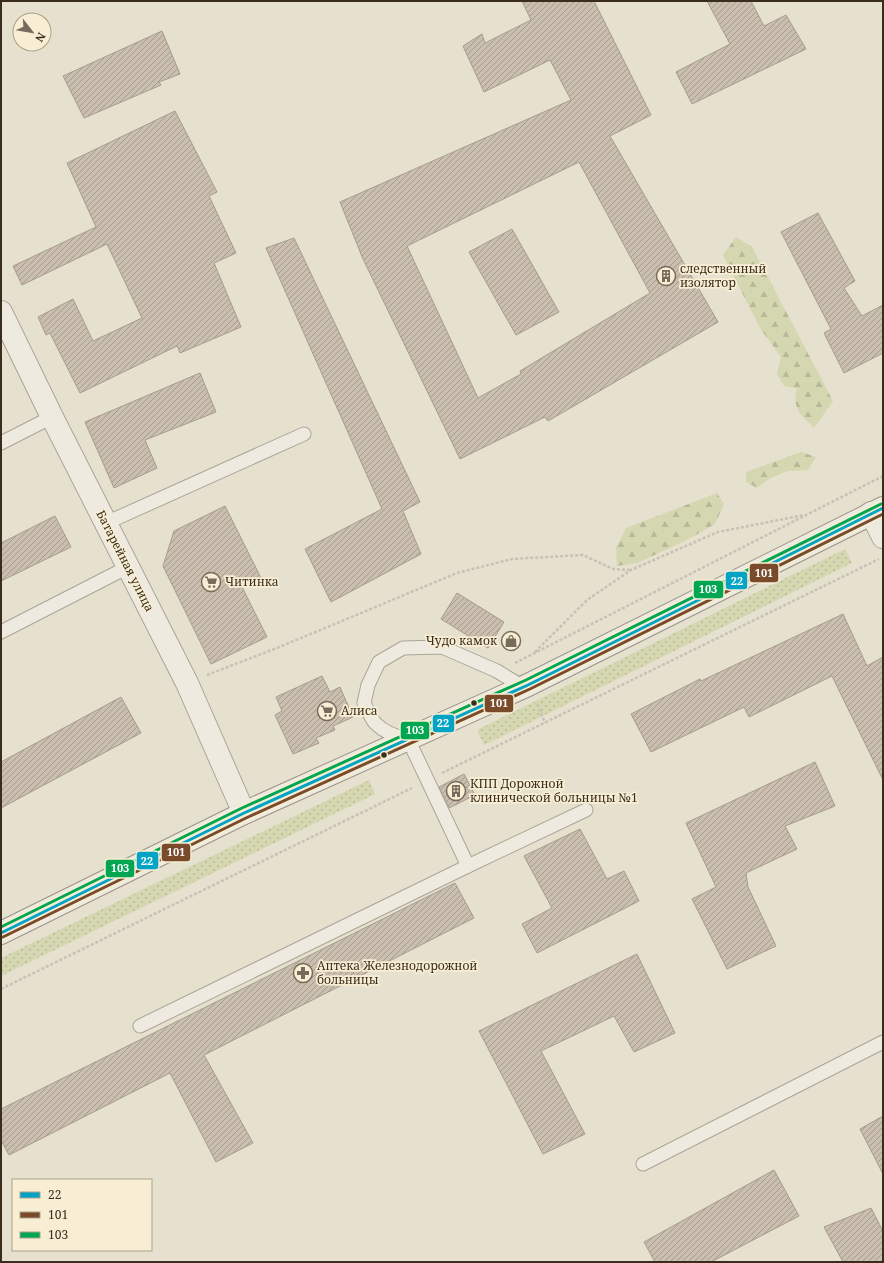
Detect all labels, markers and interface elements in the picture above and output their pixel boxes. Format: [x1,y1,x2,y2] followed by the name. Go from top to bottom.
[12,12,52,52] north arrow
[32,30,50,45] text: N
[680,260,766,291] place label: следственный изолятор
[655,265,677,287] building icon: следственный изолятор
[93,507,158,615] street label: Батарейная улица
[749,563,779,583] line badge: 101
[755,565,773,580] text: 101
[200,571,222,593] supermarket icon: Читинка
[725,571,748,590] line badge: 22
[225,573,279,590] place label: Читинка
[731,573,743,588] text: 22
[693,580,724,599] line badge: 103
[699,581,717,596] text: 103
[500,630,522,652] shop icon: Чудо камок
[426,632,498,649] place label: Чудо камок
[484,694,514,713] line badge: 101
[490,695,508,710] text: 101
[469,698,479,708] unlabelled marker
[316,700,338,722] supermarket icon: Алиса
[341,702,378,719] place label: Алиса
[432,714,455,733] line badge: 22
[437,715,449,730] text: 22
[400,721,430,740] line badge: 103
[406,722,424,737] text: 103
[379,750,389,760] unlabelled marker
[470,775,638,806] place label: КПП Дорожной клинической больницы №1
[445,780,467,802] building icon: КПП Дорожной клинической больницы №1
[161,843,191,862] line badge: 101
[167,844,185,859] text: 101
[136,851,159,870] line badge: 22
[141,853,153,868] text: 22
[105,859,135,878] line badge: 103
[111,860,129,875] text: 103
[317,957,477,988] place label: Аптека Железнодорожной больницы
[292,962,314,984] pharmacy icon: Аптека Железнодорожной больницы
[12,1179,152,1251] legend
[48,1186,61,1203] text: 22
[48,1206,68,1223] text: 101
[48,1226,68,1243] text: 103

